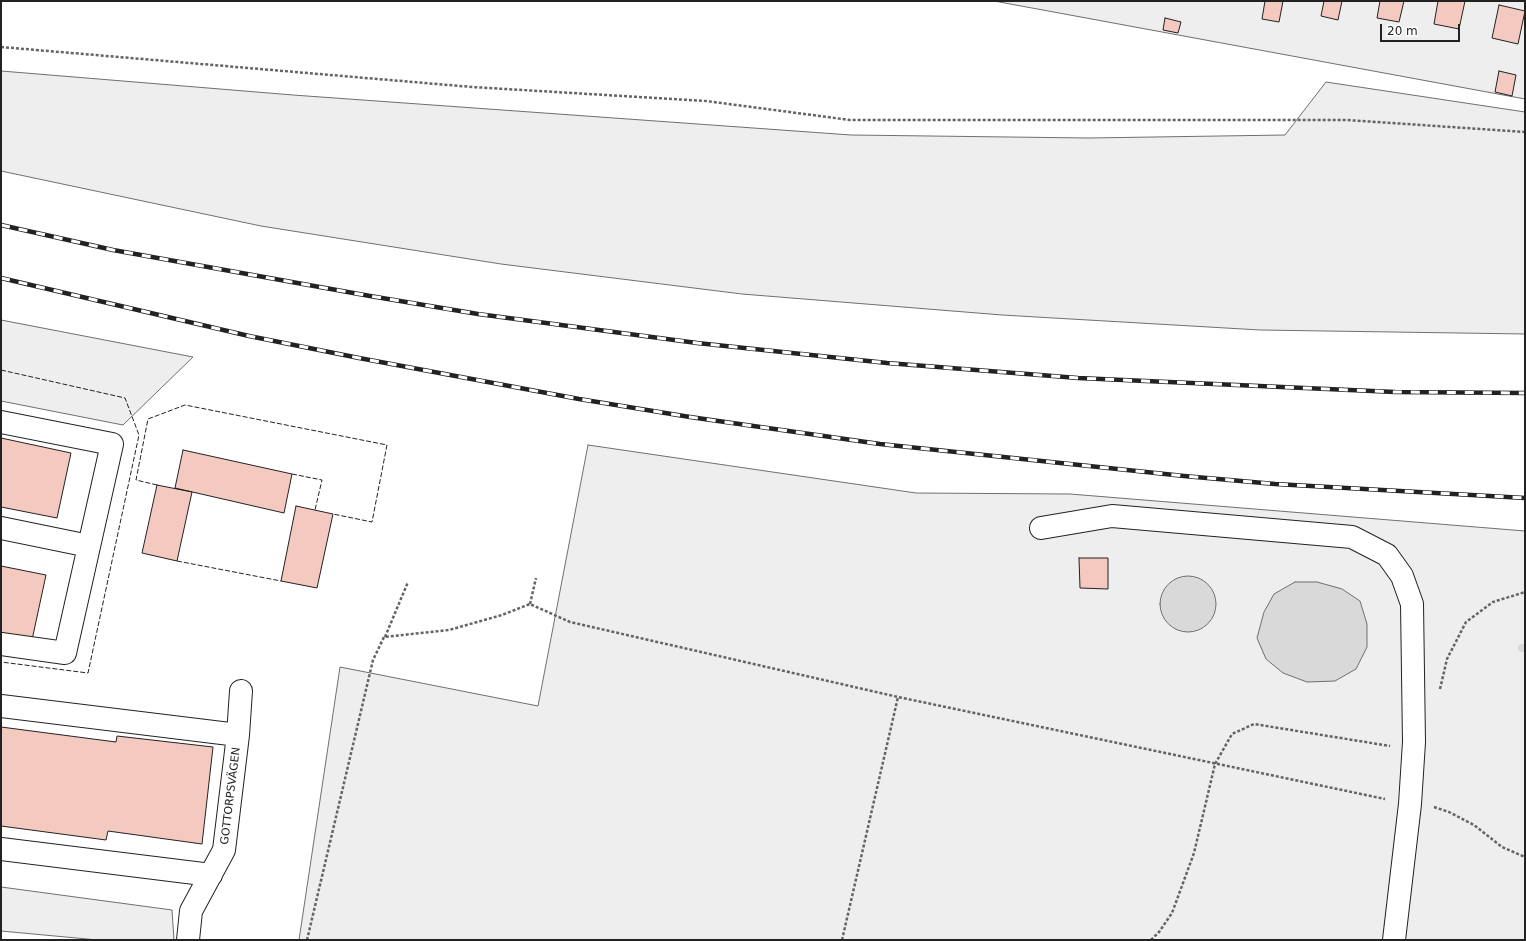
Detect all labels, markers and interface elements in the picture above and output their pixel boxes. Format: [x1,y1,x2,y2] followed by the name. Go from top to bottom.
[1382,16,1462,42] scale bar
[1387,24,1418,38] text: 20 m
[218,746,244,846] street label: GOTTORPSVÄGEN

